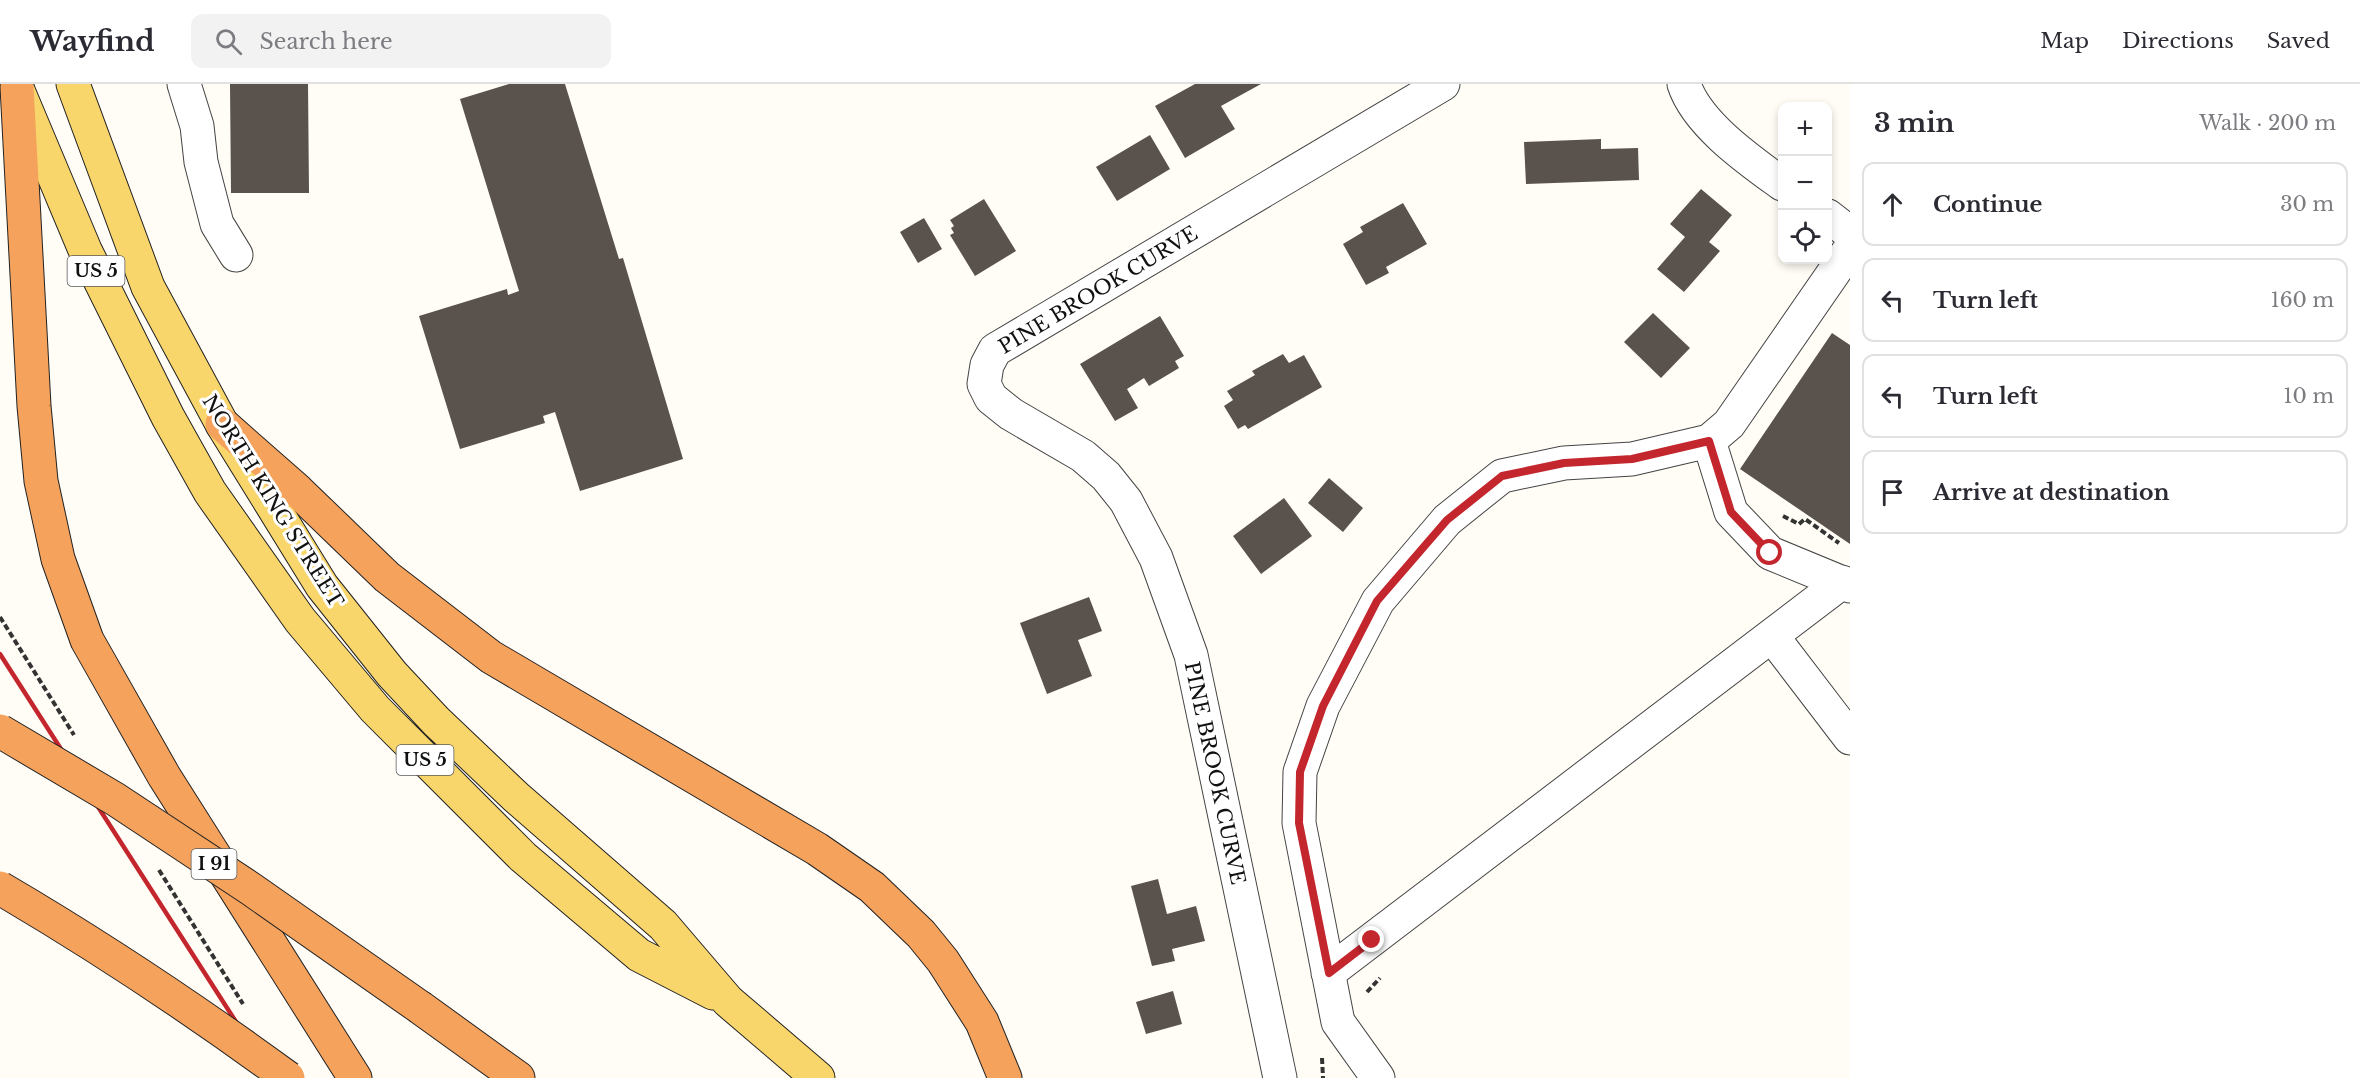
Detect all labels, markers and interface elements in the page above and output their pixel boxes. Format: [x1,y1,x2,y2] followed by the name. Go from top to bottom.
[191,14,611,68] search box
[30,24,155,59] text: Wayfind
[212,25,245,58] icon: search
[260,28,393,55] text: Search here
[2040,28,2089,54] text: Map
[2122,28,2234,54] text: Directions
[2267,28,2330,54] text: Saved
[1778,102,1832,264] map controls
[1778,102,1832,156] button: +
[1874,107,1955,139] text: 3 min
[2199,111,2336,135] text: Walk · 200 m
[1778,156,1832,210] button: −
[1876,188,1909,221] icon: ahead
[1933,191,2042,218] text: Continue
[2280,192,2334,216] text: 30 m
[1778,210,1832,264] button: locate
[994,221,1202,359] street label: PINE BROOK CURVE
[68,256,124,286] road number: US 5
[1876,284,1909,317] icon: left
[1933,287,2038,314] text: Turn left
[2271,288,2334,312] text: 160 m
[1876,380,1909,413] icon: left
[1933,383,2038,410] text: Turn left
[2284,384,2334,408] text: 10 m
[198,390,348,612] street label: NORTH KING STREET
[1876,476,1909,509] icon: arrive
[1933,479,2170,506] text: Arrive at destination
[1756,539,1782,565] route start
[1180,659,1250,887] street label: PINE BROOK CURVE
[396,745,454,775] road number: US 5
[192,849,236,879] road number: I 91
[1358,926,1384,952] route end

